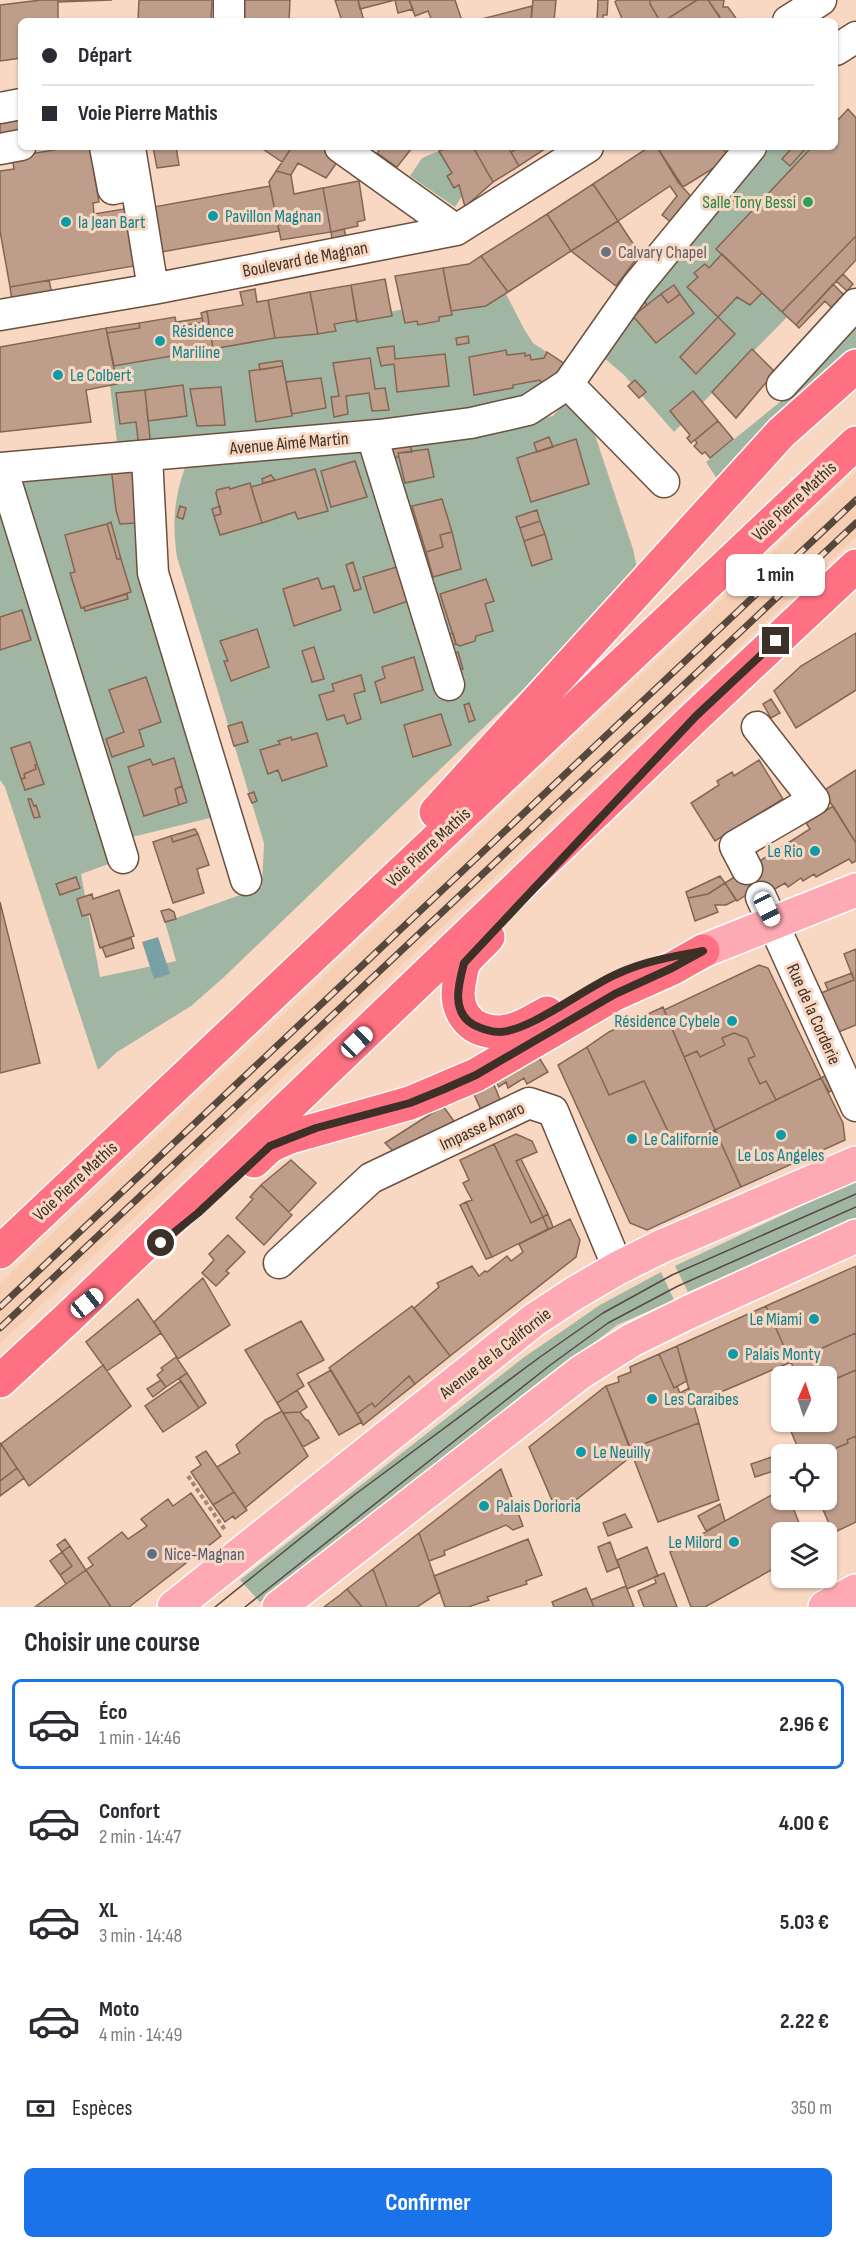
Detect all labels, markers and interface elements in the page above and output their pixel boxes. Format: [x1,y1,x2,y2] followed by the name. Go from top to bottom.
[78,42,132,69] text: Départ
[78,100,218,127] text: Voie Pierre Mathis
[702,192,796,213] place label: Salle Tony Bessi
[801,195,815,209] marker: Salle Tony Bessi
[225,206,321,227] place label: Pavillon Magnan
[206,209,220,223] marker: Pavillon Magnan
[78,212,146,233] place label: la Jean Bart
[59,215,73,229] marker: la Jean Bart
[241,237,369,282] street label: Boulevard de Magnan
[618,242,707,263] place label: Calvary Chapel
[599,245,613,259] marker: Calvary Chapel
[172,321,234,363] place label: Résidence Mariline
[153,334,167,348] marker: Résidence Mariline
[70,365,132,386] place label: Le Colbert
[51,368,65,382] marker: Le Colbert
[228,428,349,459] street label: Avenue Aimé Martin
[748,457,841,546] street label: Voie Pierre Mathis
[726,554,826,596] callout: 1 min
[757,563,794,587] text: 1 min
[762,627,789,654] route end
[382,803,475,892] street label: Voie Pierre Mathis
[767,841,803,862] place label: Le Rio
[808,844,822,858] marker: Le Rio
[751,889,783,929] car
[782,961,845,1068] street label: Rue de la Corderie
[614,1011,720,1032] place label: Résidence Cybele
[725,1014,739,1028] marker: Résidence Cybele
[338,1023,376,1061] car
[436,1098,528,1155] street label: Impasse Amaro
[774,1128,788,1142] marker: Le Los Angeles
[644,1129,719,1150] place label: Le Californie
[625,1132,639,1146] marker: Le Californie
[29,1137,122,1226] street label: Voie Pierre Mathis
[738,1145,824,1166] place label: Le Los Angeles
[147,1229,174,1256] route start
[67,1285,107,1321] car
[435,1303,555,1404] street label: Avenue de la Californie
[750,1309,802,1330] place label: Le Miami
[807,1312,821,1326] marker: Le Miami
[745,1344,821,1365] place label: Palais Monty
[726,1347,740,1361] marker: Palais Monty
[771,1366,837,1432] north arrow
[771,1366,837,1588] map controls
[664,1389,739,1410] place label: Les Caraibes
[645,1392,659,1406] marker: Les Caraibes
[593,1442,651,1463] place label: Le Neuilly
[771,1444,837,1510] button: locate
[574,1445,588,1459] marker: Le Neuilly
[496,1496,581,1517] place label: Palais Dorioria
[477,1499,491,1513] marker: Palais Dorioria
[771,1522,837,1588] button: layers
[668,1532,722,1553] place label: Le Milord
[727,1535,741,1549] marker: Le Milord
[164,1544,245,1565] place label: Nice-Magnan
[145,1547,159,1561] marker: Nice-Magnan
[24,1627,200,1659] text: Choisir une course
[27,1697,81,1751] icon: car
[99,1699,127,1726] text: Éco
[779,1711,829,1738] text: 2.96 €
[99,1726,181,1750] text: 1 min · 14:46
[27,1796,81,1850] icon: car
[99,1798,160,1825] text: Confort
[779,1810,829,1837] text: 4.00 €
[99,1825,181,1849] text: 2 min · 14:47
[27,1895,81,1949] icon: car
[99,1897,118,1924] text: XL
[780,1909,829,1936] text: 5.03 €
[99,1924,182,1948] text: 3 min · 14:48
[27,1994,81,2048] icon: car
[99,1996,139,2023] text: Moto
[780,2008,829,2035] text: 2.22 €
[99,2023,182,2047] text: 4 min · 14:49
[24,2092,57,2125] icon: cash
[72,2095,132,2122] text: Espèces
[791,2096,832,2120] text: 350 m
[24,2168,832,2237] button: Confirmer

